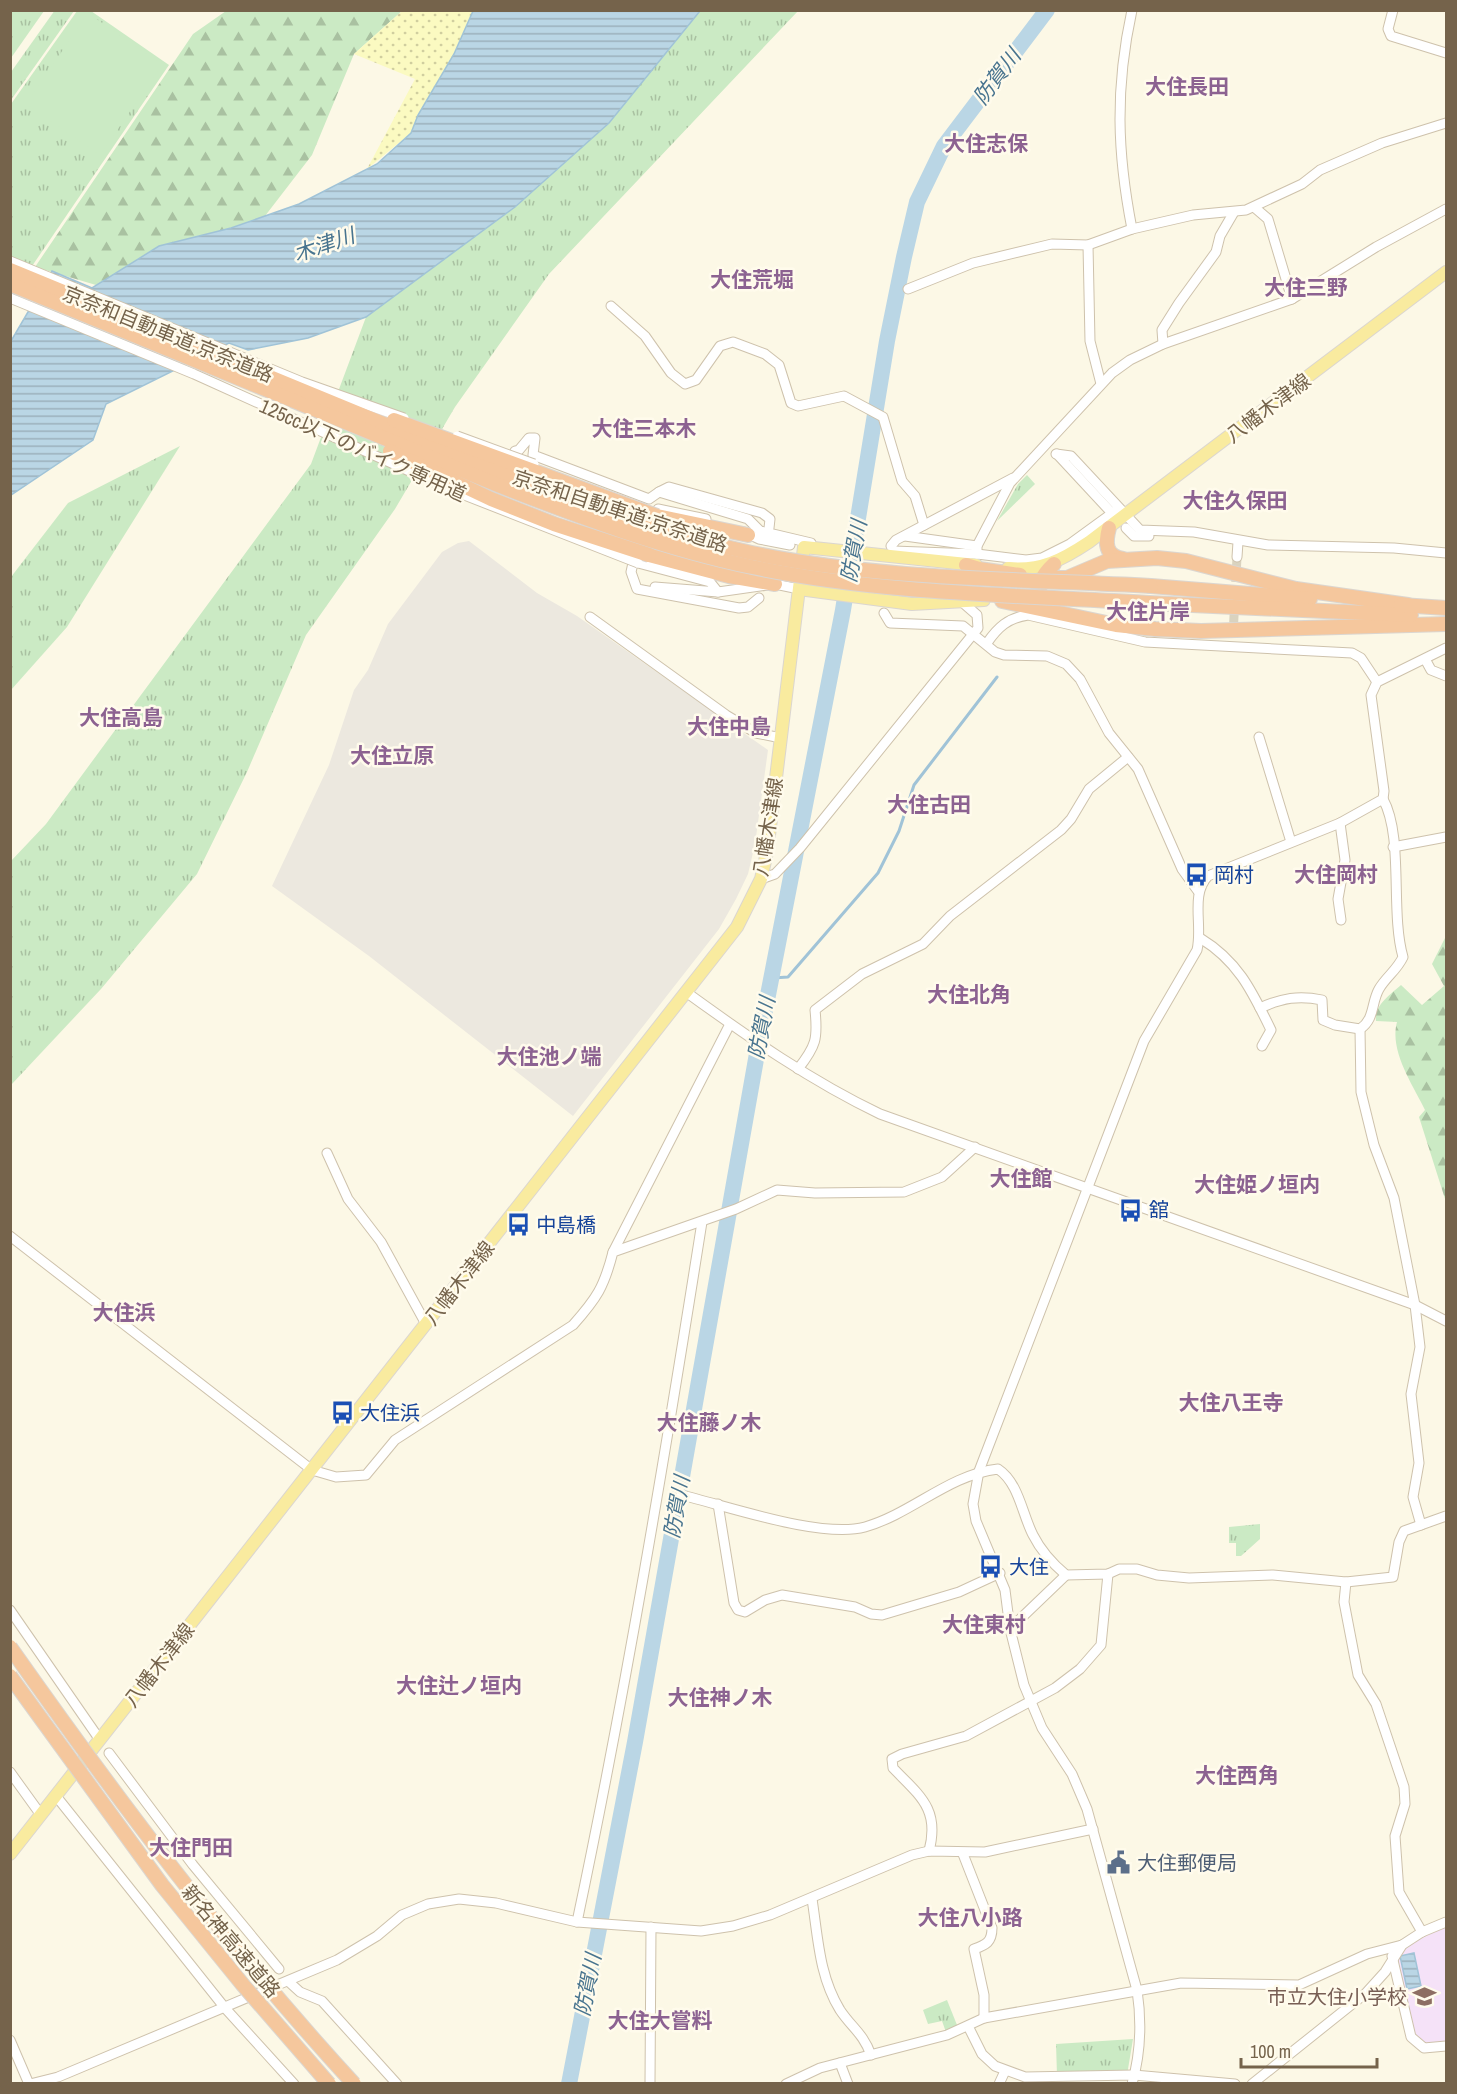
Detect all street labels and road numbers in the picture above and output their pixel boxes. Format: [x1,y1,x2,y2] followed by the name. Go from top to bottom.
[59,279,277,388] street label: 京奈和自動車道;京奈道路
[1220,367,1316,448] street label: 八幡木津線
[256,392,471,507] street label: 125cc以下のバイク専用道
[509,463,731,558] street label: 京奈和自動車道;京奈道路
[746,775,789,878] street label: 八幡木津線
[417,1235,500,1330] street label: 八幡木津線
[117,1617,200,1712] street label: 八幡木津線
[176,1878,287,2003] street label: 新名神高速道路

